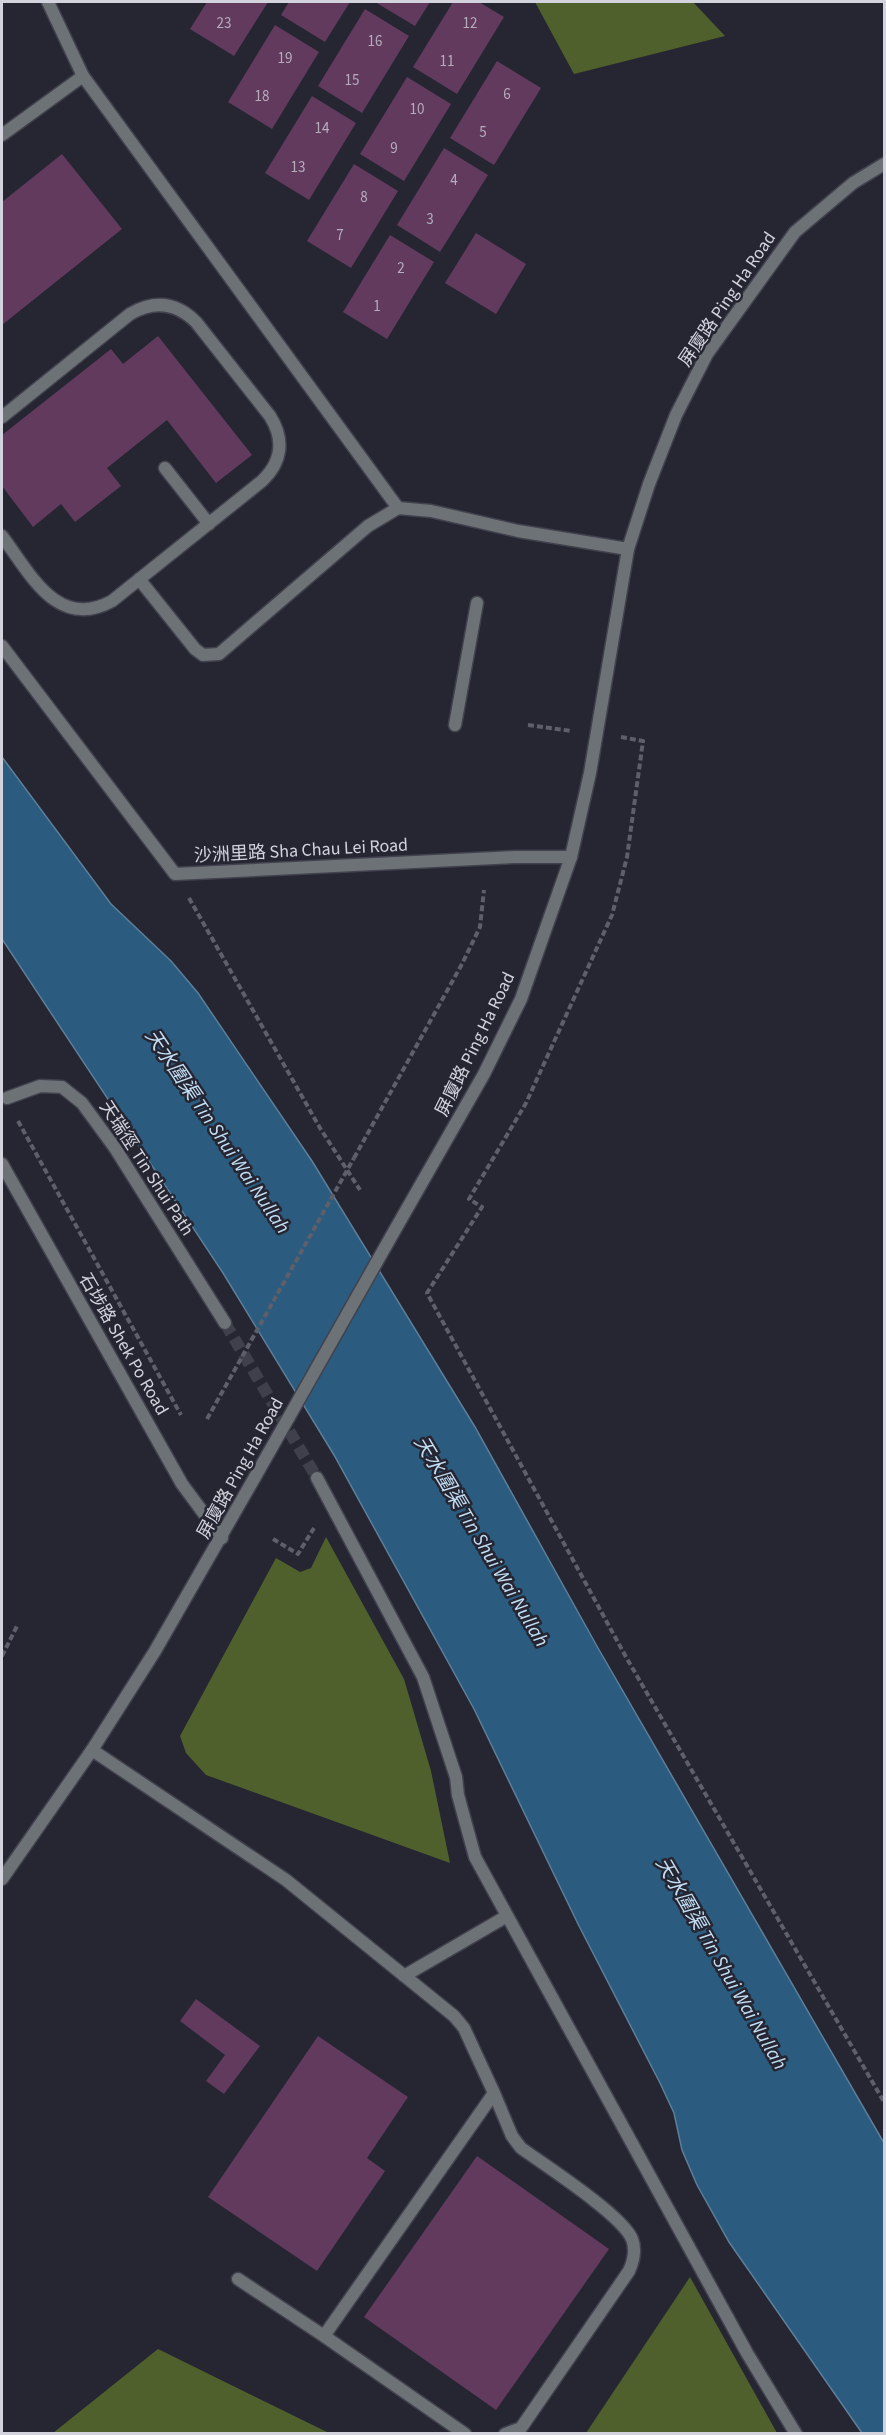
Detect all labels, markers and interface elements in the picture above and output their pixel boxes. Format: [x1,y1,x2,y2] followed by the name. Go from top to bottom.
[217,13,231,34] house number: 23
[463,13,477,34] house number: 12
[368,31,382,52] house number: 16
[278,48,292,69] house number: 19
[440,51,454,72] house number: 11
[345,70,359,91] house number: 15
[503,84,511,105] house number: 6
[255,86,269,107] house number: 18
[410,99,424,120] house number: 10
[315,118,330,139] house number: 14
[479,122,487,143] house number: 5
[390,138,398,159] house number: 9
[291,157,305,178] house number: 13
[450,170,458,191] house number: 4
[360,187,368,208] house number: 8
[426,209,434,230] house number: 3
[336,225,344,246] house number: 7
[673,227,782,372] street label: 屏廈路 Ping Ha Road
[397,258,405,279] house number: 2
[373,296,381,317] house number: 1
[193,832,409,869] street label: 沙洲里路 Sha Chau Lei Road
[430,968,521,1121] street label: 屏廈路 Ping Ha Road
[138,1024,296,1240] water label: 天水圍渠 Tin Shui Wai Nullah
[93,1096,200,1241] street label: 天瑞徑 Tin Shui Path
[73,1269,174,1420] street label: 石埗路 Shek Po Road
[191,1393,290,1543] street label: 屏廈路 Ping Ha Road
[407,1431,555,1652] water label: 天水圍渠 Tin Shui Wai Nullah
[649,1852,794,2075] water label: 天水圍渠 Tin Shui Wai Nullah

